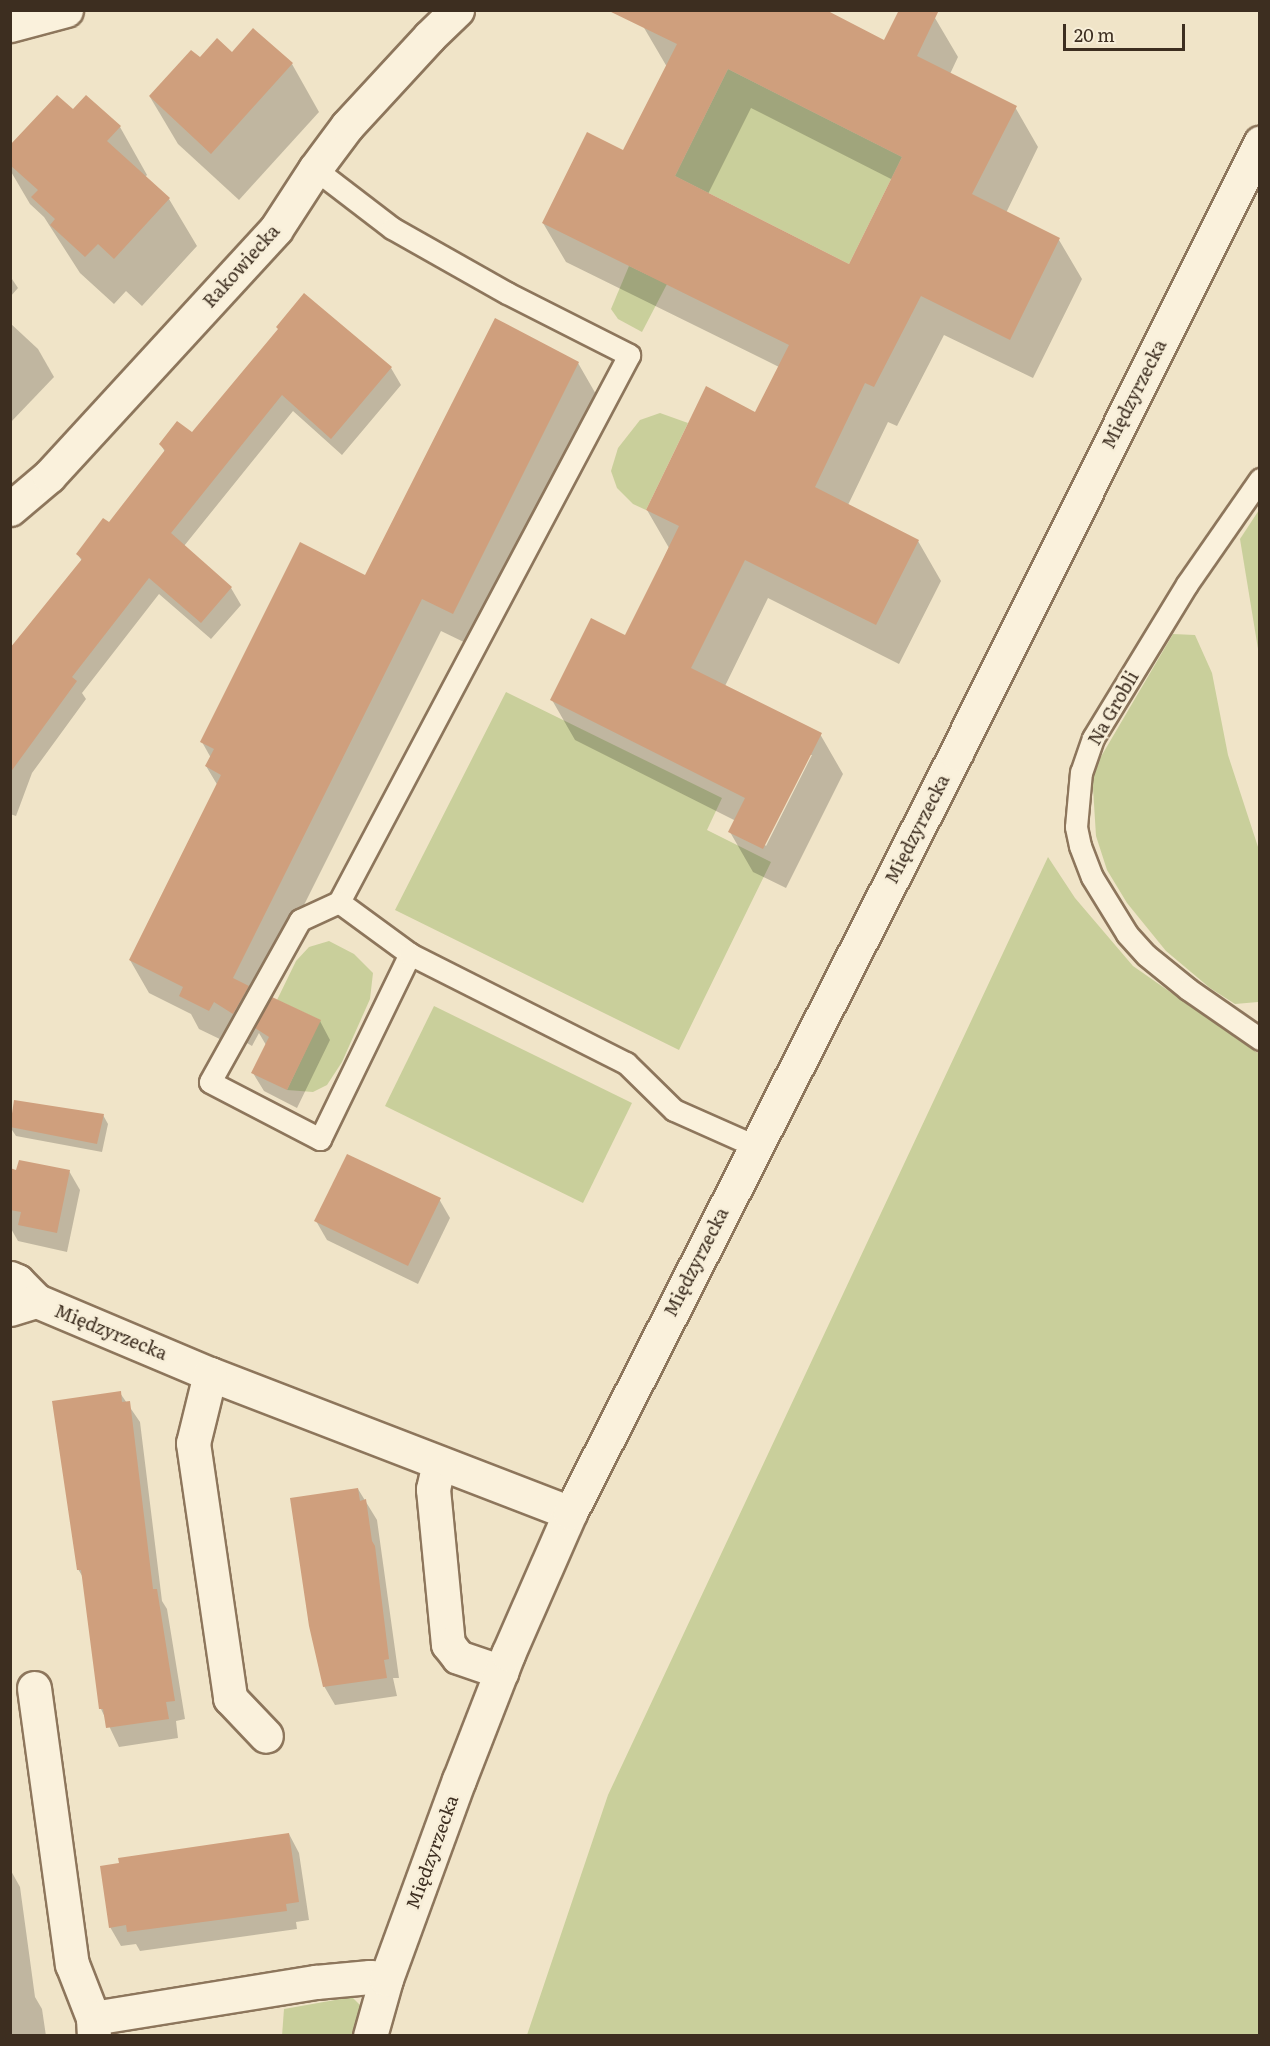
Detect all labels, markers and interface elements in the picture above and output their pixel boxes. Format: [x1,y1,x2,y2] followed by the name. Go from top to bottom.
[1066,12,1188,50] scale bar
[1074,21,1115,48] text: 20 m
[198,220,284,312] street label: Rakowiecka
[1097,336,1171,452] street label: Międzyrzecka
[1083,667,1143,749] street label: Na Grobli
[880,771,954,887] street label: Międzyrzecka
[659,1204,733,1320] street label: Międzyrzecka
[52,1300,170,1364] street label: Międzyrzecka
[401,1792,463,1912] street label: Międzyrzecka

